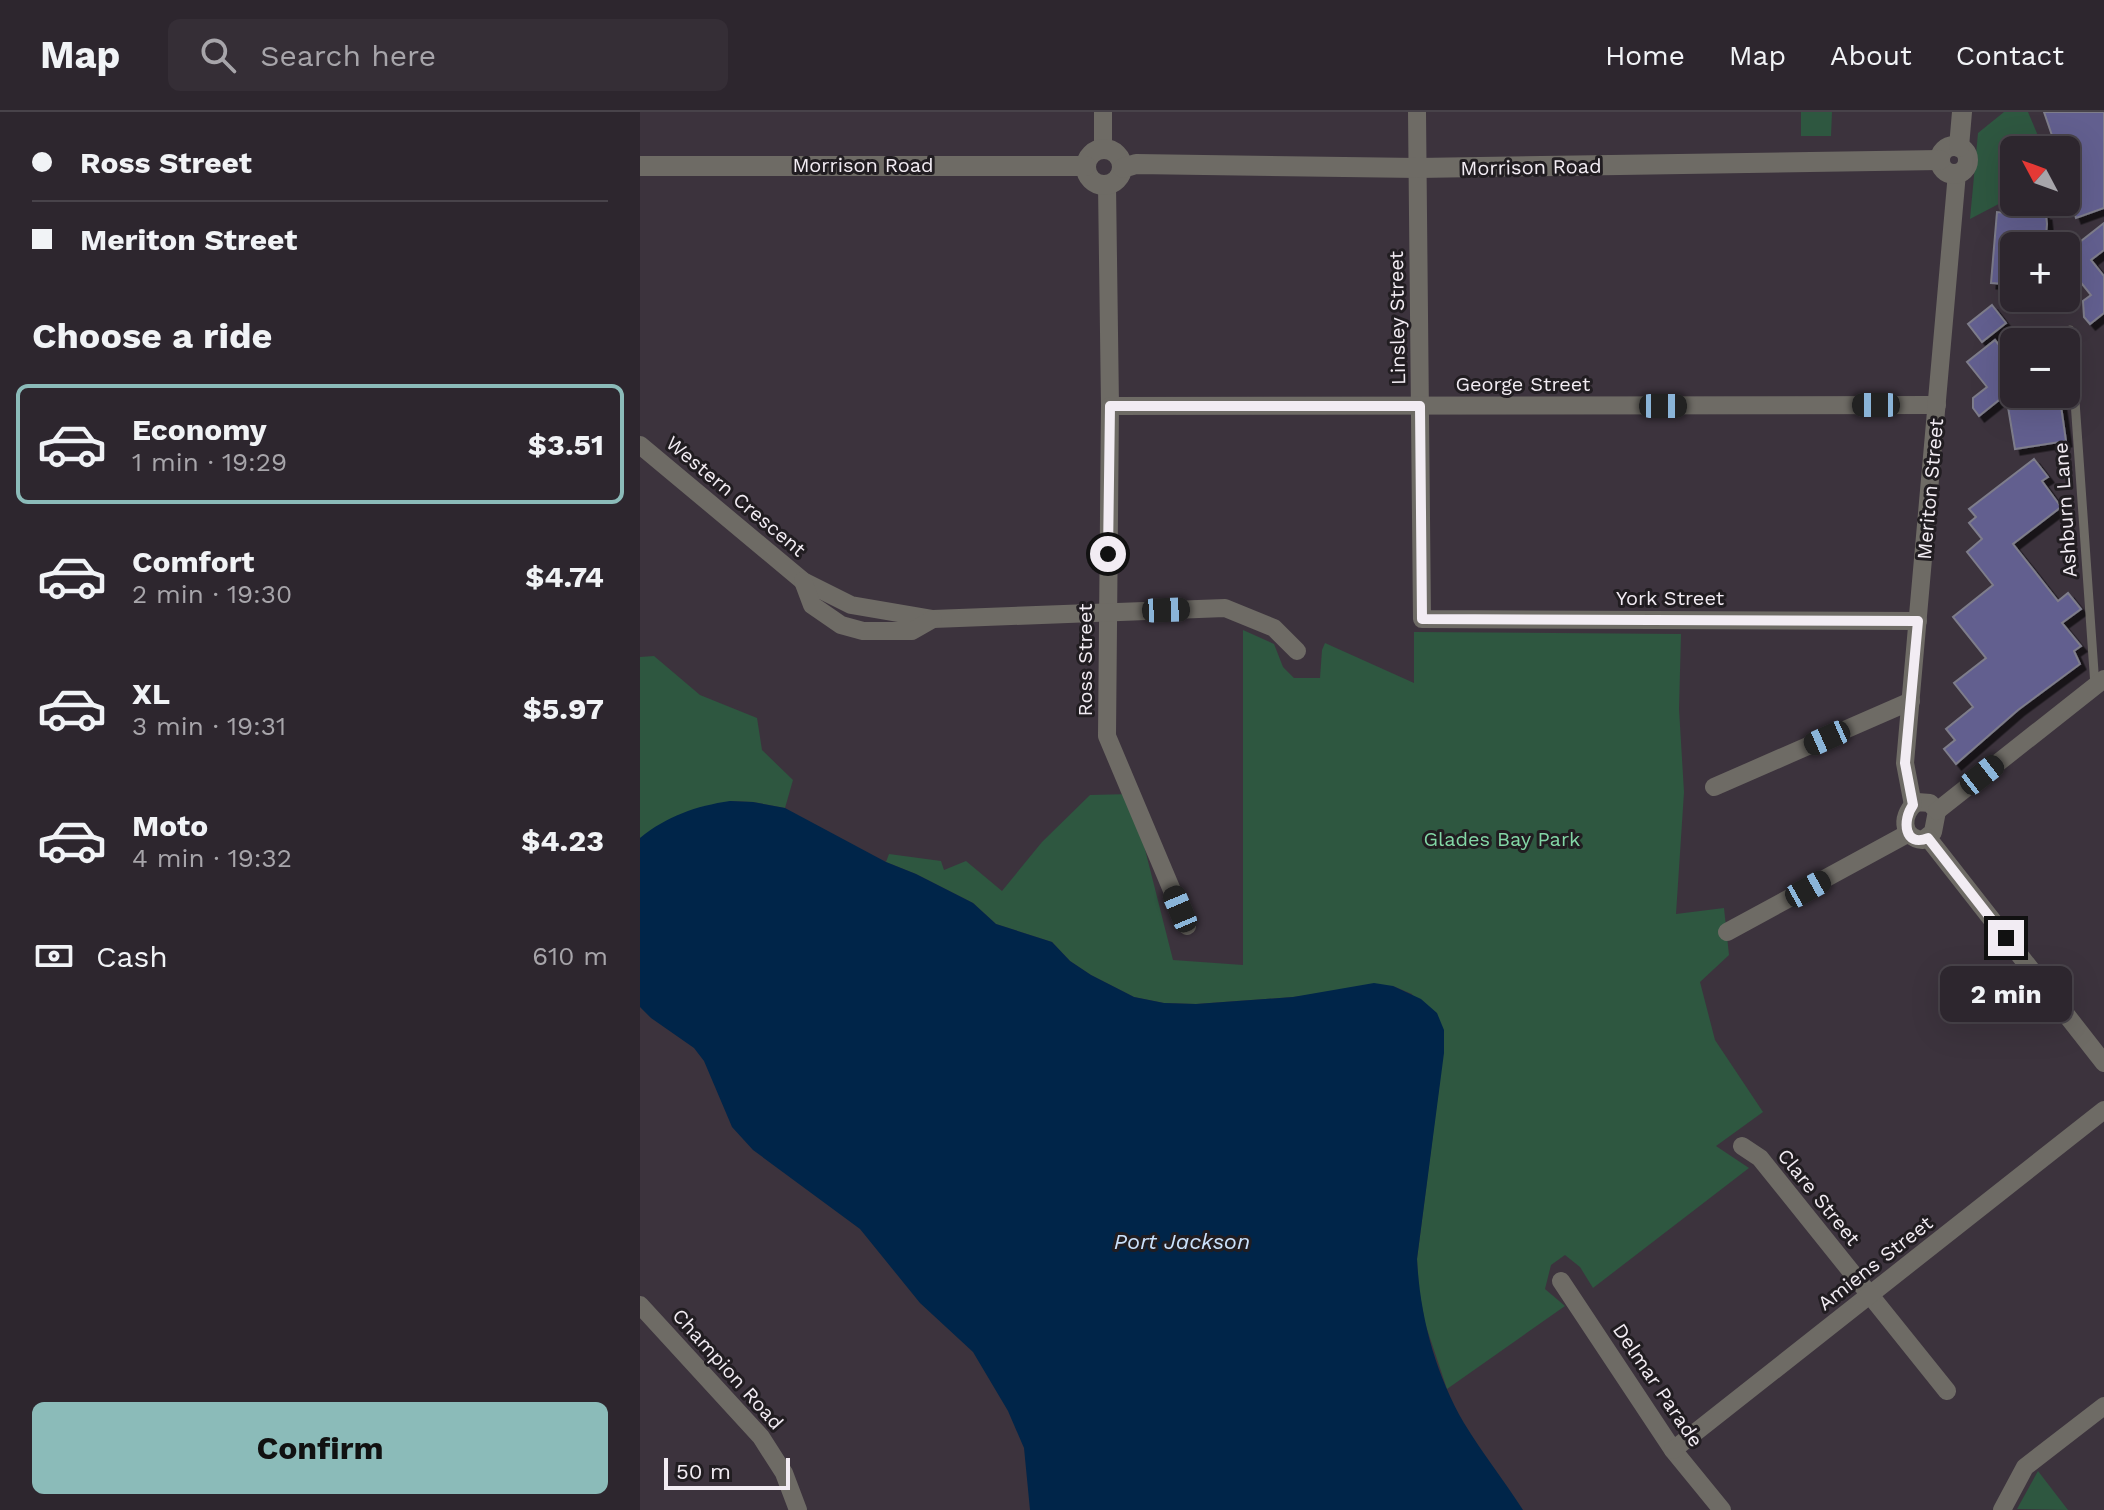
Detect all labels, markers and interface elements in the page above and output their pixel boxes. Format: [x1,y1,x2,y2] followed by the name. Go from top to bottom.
[168,19,728,91] search box
[40,33,120,77] text: Map
[196,33,240,77] icon: search
[260,38,436,73] text: Search here
[1605,39,1685,72] text: Home
[1729,39,1786,72] text: Map
[1830,39,1912,72] text: About
[1956,39,2064,72] text: Contact
[2000,136,2080,216] north arrow
[2000,136,2080,408] map controls
[80,145,252,180] text: Ross Street
[792,153,934,177] street label: Morrison Road
[1460,154,1602,180] street label: Morrison Road
[80,222,297,257] text: Meriton Street
[2000,232,2080,312] button: +
[1384,250,1410,385] street label: Linsley Street
[32,315,272,357] text: Choose a ride
[2000,328,2080,408] button: −
[1456,372,1591,396] street label: George Street
[1852,393,1900,417] car
[1639,394,1687,418] car
[36,408,108,480] icon: car
[132,412,267,447] text: Economy
[1912,417,1948,561] street label: Meriton Street
[528,427,604,462] text: $3.51
[661,431,811,562] street label: Western Crescent
[2048,442,2082,578] street label: Ashburn Lane
[132,447,287,477] text: 1 min · 19:29
[1090,536,1126,572] route start
[36,540,108,612] icon: car
[132,544,254,579] text: Comfort
[525,559,604,594] text: $4.74
[132,579,292,609] text: 2 min · 19:30
[1616,586,1725,610] street label: York Street
[1142,597,1190,623] car
[1073,603,1097,717] street label: Ross Street
[36,672,108,744] icon: car
[132,676,170,711] text: XL
[523,691,604,726] text: $5.97
[132,711,286,741] text: 3 min · 19:31
[1800,717,1854,759] car
[1956,751,2008,799] car
[36,804,108,876] icon: car
[132,808,208,843] text: Moto
[521,823,604,858] text: $4.23
[1424,827,1580,851] park label: Glades Bay Park
[132,843,292,873] text: 4 min · 19:32
[1781,867,1835,911] car
[1160,882,1200,936] car
[1988,920,2024,956] route end
[32,934,76,978] icon: cash
[96,939,168,974] text: Cash
[532,941,608,971] text: 610 m
[1940,966,2072,1022] callout: 2 min
[1970,979,2042,1009] text: 2 min
[1773,1144,1866,1251] street label: Clare Street
[1813,1210,1938,1315] street label: Amiens Street
[1114,1229,1250,1254] water label: Port Jackson
[667,1304,789,1434] street label: Champion Road
[1608,1319,1708,1451] street label: Delmar Parade
[32,1402,608,1494] button: Confirm
[664,1454,790,1490] scale bar
[676,1459,731,1484] text: 50 m

